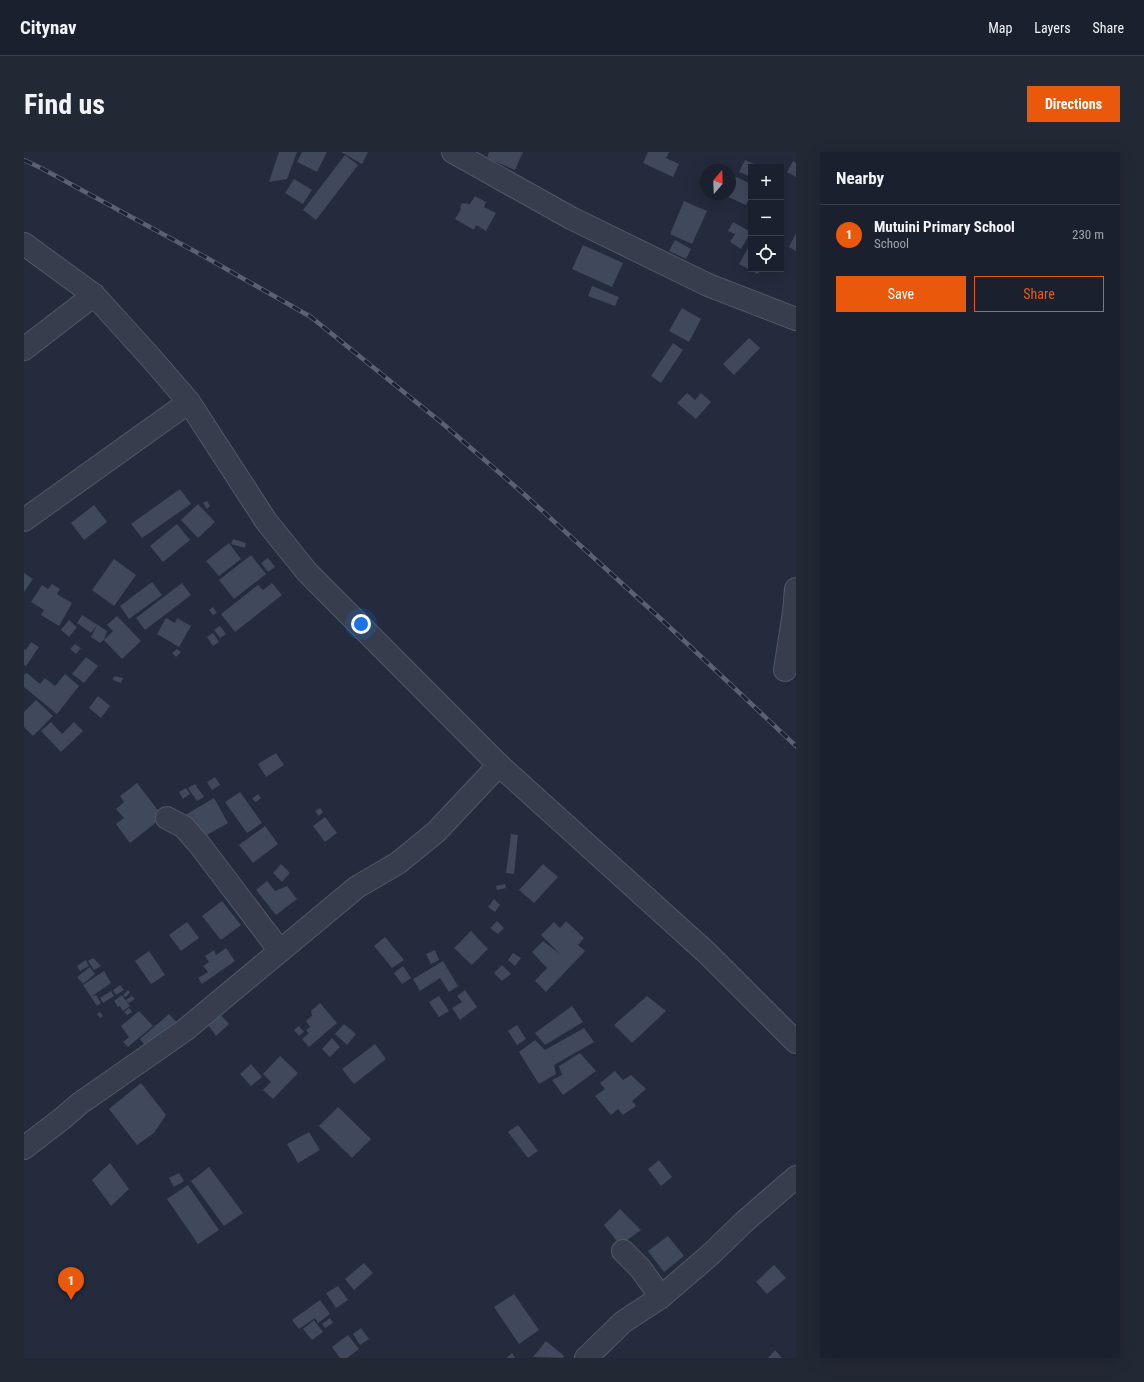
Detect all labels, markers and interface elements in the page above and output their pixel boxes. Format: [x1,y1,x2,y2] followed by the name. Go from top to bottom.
[20,16,77,39] text: Citynav
[988,20,1012,36] text: Map
[1034,20,1071,36] text: Layers
[1093,20,1124,36] text: Share
[1027,86,1120,122] button: Directions
[24,88,105,121] text: Find us
[700,164,736,200] north arrow
[748,164,784,272] map controls
[748,164,784,200] button: +
[836,168,884,188] text: Nearby
[748,200,784,236] button: −
[874,218,1015,236] text: Mutuini Primary School
[846,227,852,242] text: 1
[1072,227,1104,242] text: 230 m
[748,236,784,272] button: locate
[874,236,909,251] text: School
[836,276,966,312] button: Save
[974,276,1104,312] button: Share
[351,614,371,634] your location
[58,1267,84,1300] pin: 1

